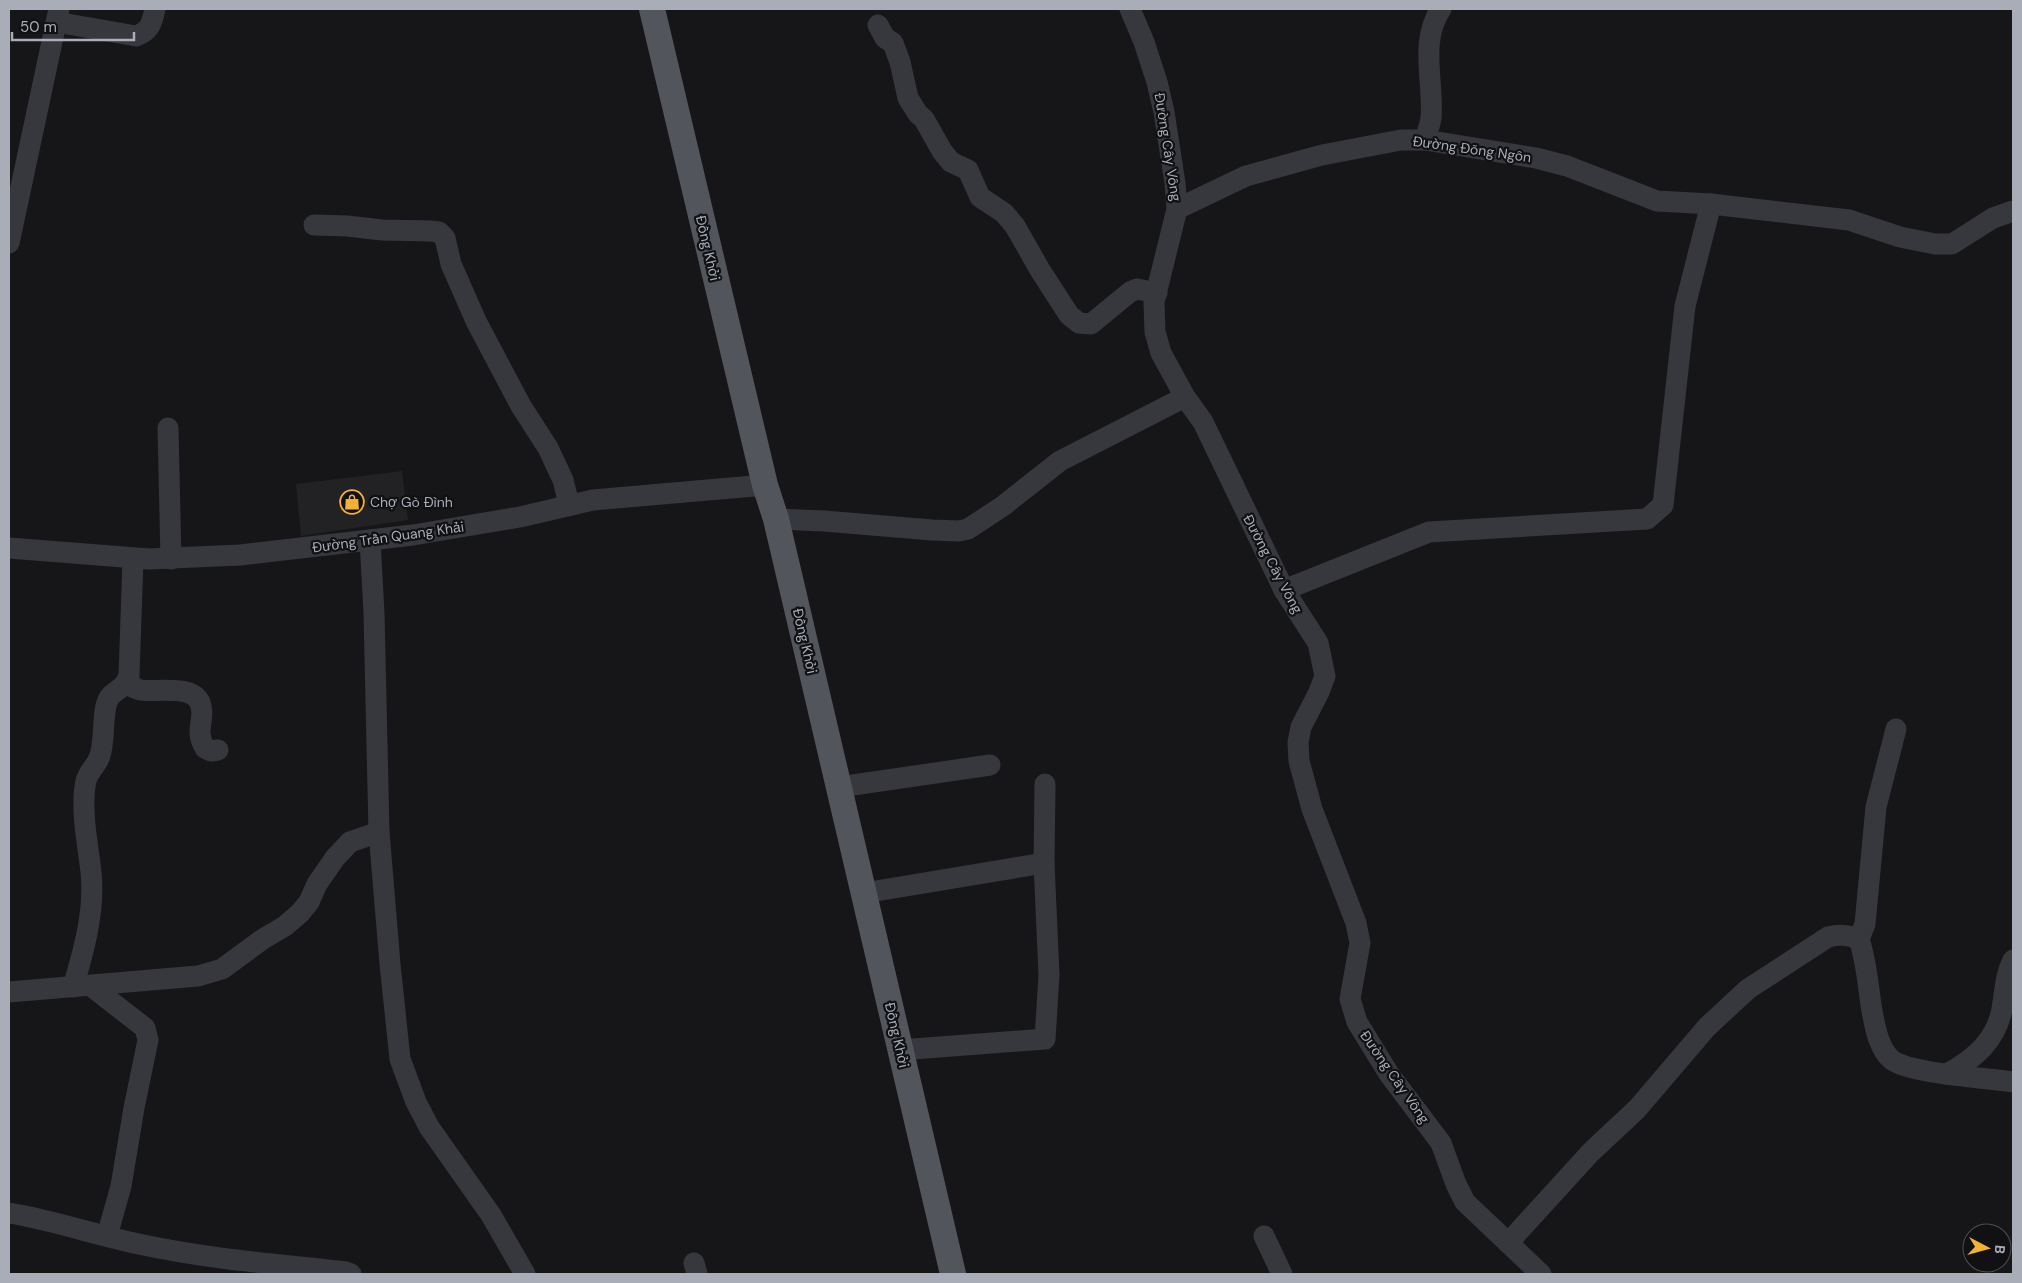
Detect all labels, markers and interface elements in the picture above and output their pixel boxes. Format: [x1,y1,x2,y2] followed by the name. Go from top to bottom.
[12,10,135,42] scale bar
[20,17,57,37] text: 50 m
[1151,91,1185,203] street label: Đường Cây Vông
[1412,132,1532,166] street label: Đường Đõng Ngôn
[692,214,724,282] street label: Đồng Khởi
[339,489,365,515] shop icon: Chợ Gò Đình
[370,493,453,511] place label: Chợ Gò Đình
[1239,511,1307,617] street label: Đường Cây Vông
[311,517,465,557] street label: Đường Trần Quang Khải
[789,607,821,675] street label: Đồng Khởi
[881,1001,913,1069] street label: Đồng Khởi
[1356,1027,1434,1127] street label: Đường Cây Vông
[1962,1223,2012,1273] north arrow
[1991,1244,2009,1255] text: B

